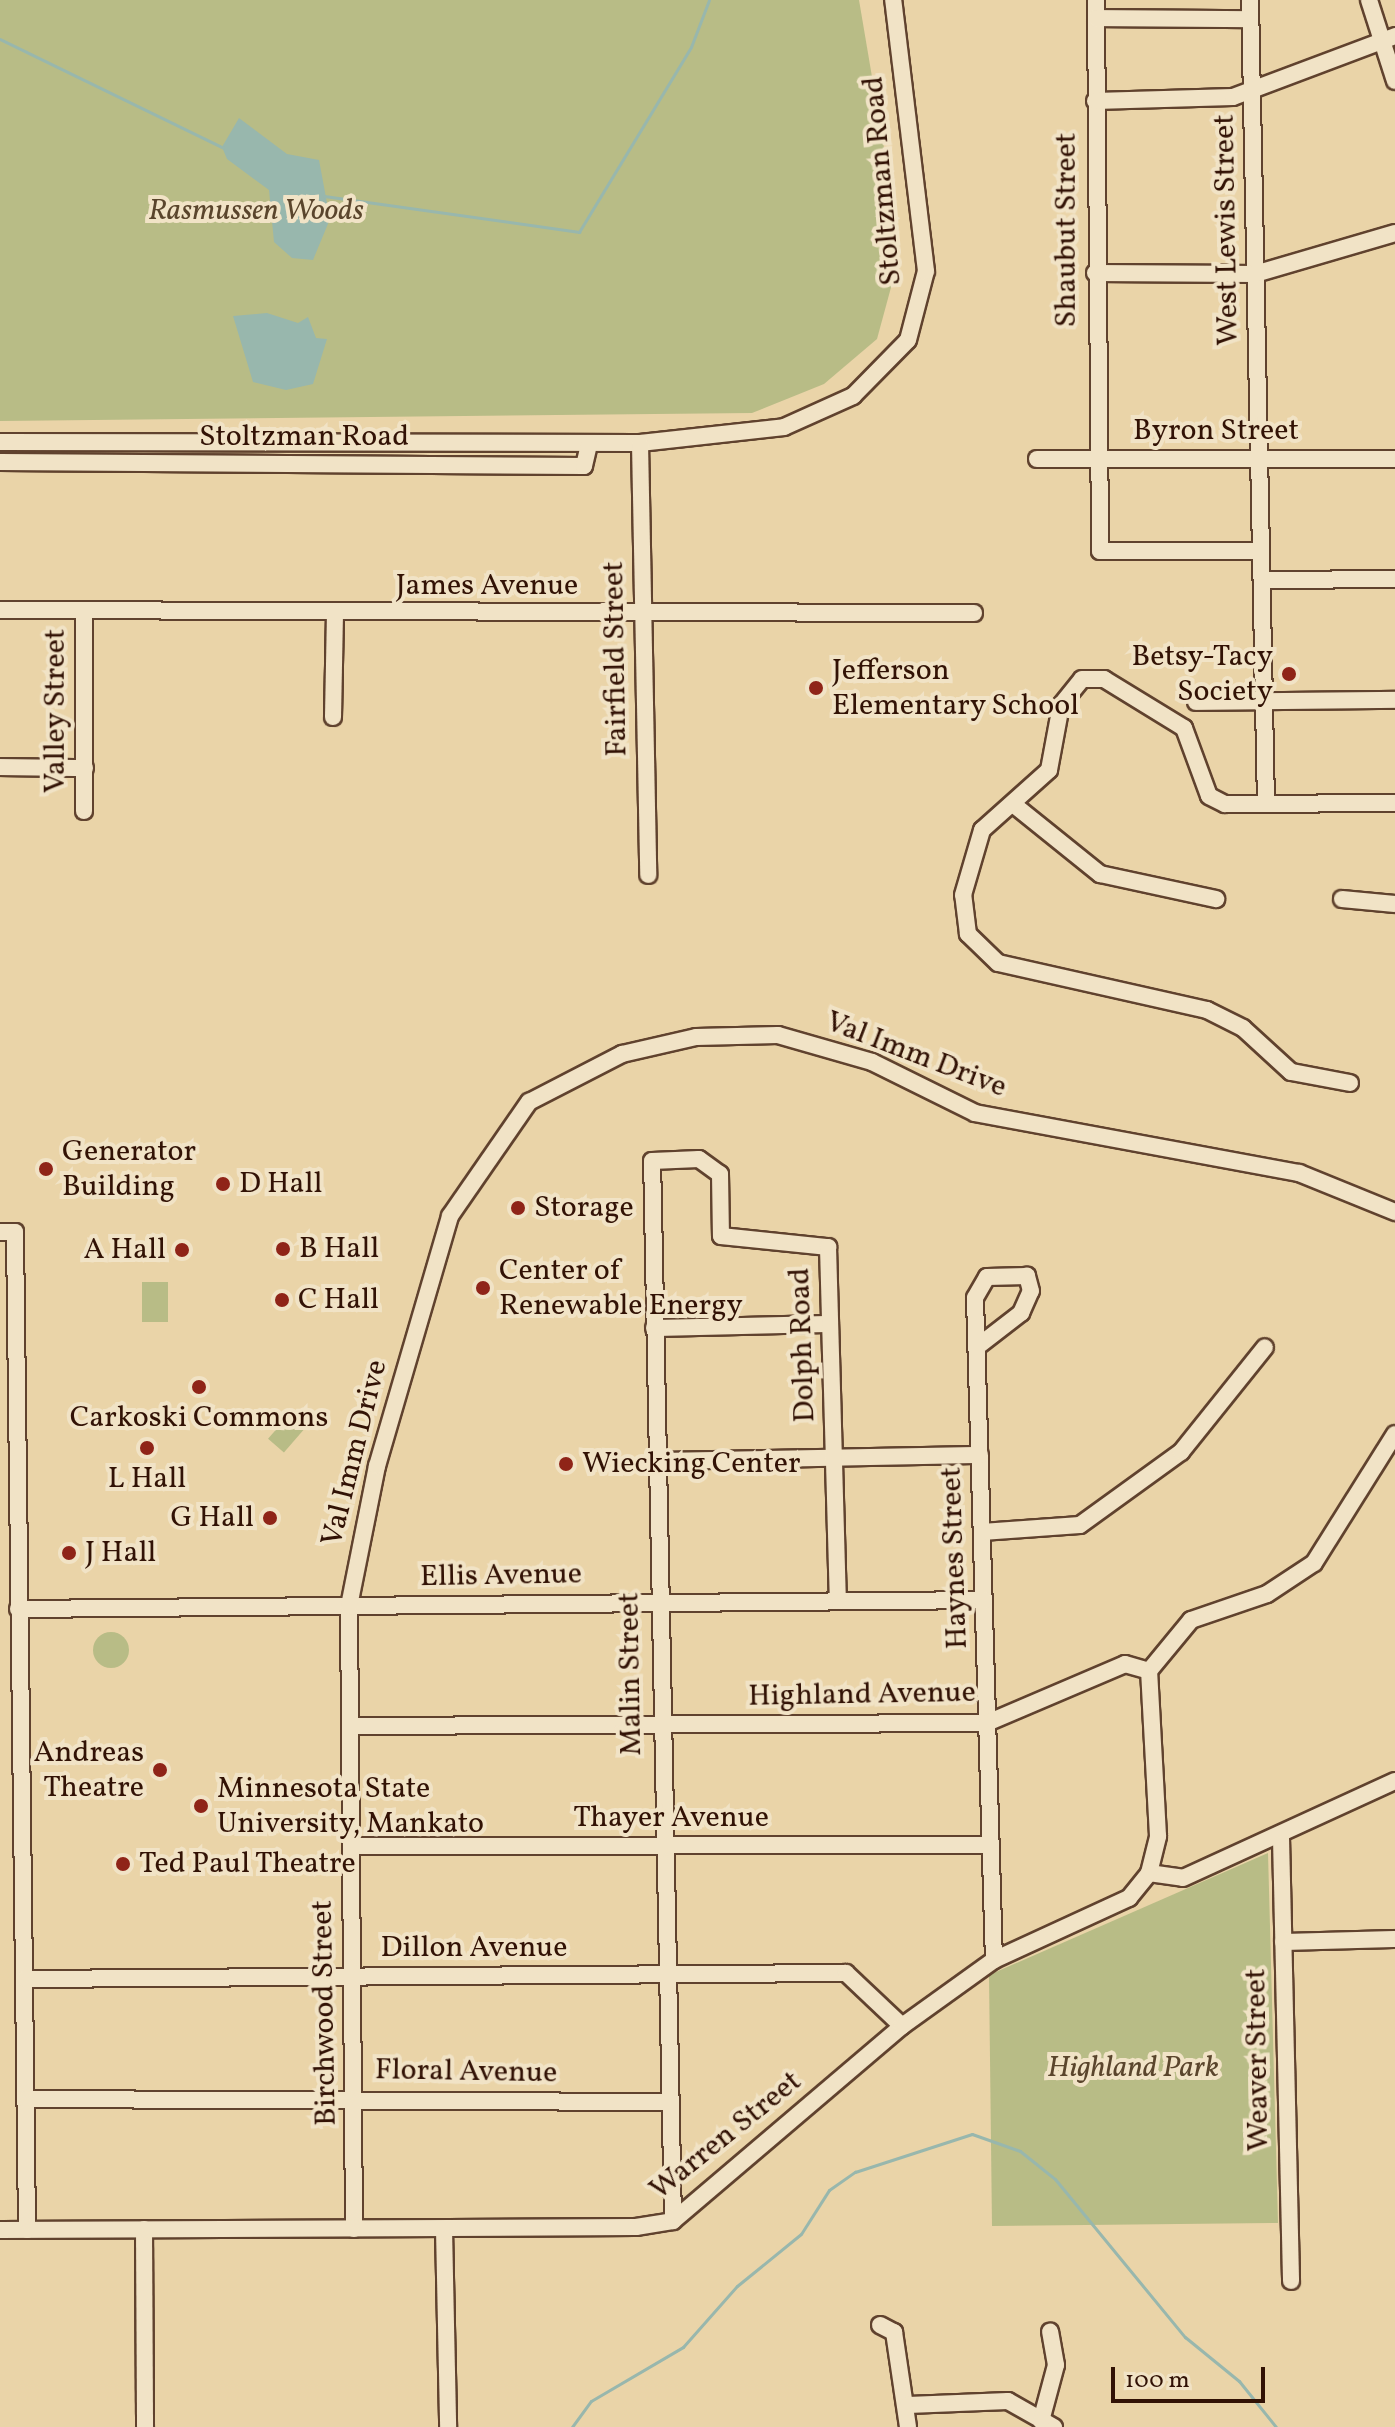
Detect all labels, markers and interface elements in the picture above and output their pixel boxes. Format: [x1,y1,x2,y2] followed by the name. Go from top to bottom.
[856,75,910,287] street label: Stoltzman Road
[1207,114,1247,346] street label: West Lewis Street
[1049,133,1085,327] street label: Shaubut Street
[148,193,364,229] park label: Rasmussen Woods
[1133,413,1299,449] street label: Byron Street
[199,419,409,455] street label: Stoltzman Road
[596,561,636,757] street label: Fairfield Street
[396,568,578,604] street label: James Avenue
[38,628,74,794] street label: Valley Street
[1131,639,1273,710] place label: Betsy-Tacy Society
[832,653,1080,724] place label: Jefferson Elementary School
[1280,665,1298,683] marker: Betsy-Tacy Society
[807,679,825,697] marker: Jefferson Elementary School
[820,1004,1012,1106] street label: Val Imm Drive
[62,1134,196,1204] place label: Generator Building
[37,1160,55,1178] marker: Generator Building
[239,1166,322,1202] place label: D Hall
[214,1175,232,1193] marker: D Hall
[534,1190,634,1226] place label: Storage
[509,1199,527,1217] marker: Storage
[299,1231,379,1267] place label: B Hall
[83,1232,166,1268] place label: A Hall
[274,1240,292,1258] marker: B Hall
[173,1241,191,1259] marker: A Hall
[499,1253,743,1324] place label: Center of Renewable Energy
[782,1267,824,1423] street label: Dolph Road
[474,1279,492,1297] marker: Center of Renewable Energy
[298,1282,379,1318] place label: C Hall
[273,1291,291,1309] marker: C Hall
[314,1356,396,1550] street label: Val Imm Drive
[190,1378,208,1396] marker: Carkoski Commons
[70,1400,328,1436] place label: Carkoski Commons
[138,1439,156,1457] marker: L Hall
[582,1446,800,1482] place label: Wiecking Center
[557,1455,575,1473] marker: Wiecking Center
[108,1461,186,1497] place label: L Hall
[934,1466,976,1650] street label: Haynes Street
[171,1500,254,1536] place label: G Hall
[261,1509,279,1527] marker: G Hall
[85,1535,156,1571] place label: J Hall
[60,1544,78,1562] marker: J Hall
[420,1557,582,1595] street label: Ellis Avenue
[612,1592,650,1756] street label: Malin Street
[748,1675,976,1715] street label: Highland Avenue
[33,1735,144,1806] place label: Andreas Theatre
[151,1761,169,1779] marker: Andreas Theatre
[217,1771,484,1842] place label: Minnesota State University, Mankato
[192,1797,210,1815] marker: Minnesota State University, Mankato
[573,1800,769,1836] street label: Thayer Avenue
[139,1846,357,1882] place label: Ted Paul Theatre
[114,1855,132,1873] marker: Ted Paul Theatre
[305,1900,345,2126] street label: Birchwood Street
[381,1930,567,1966] street label: Dillon Avenue
[1238,1968,1278,2152] street label: Weaver Street
[1047,2050,1219,2086] park label: Highland Park
[375,2052,557,2092] street label: Floral Avenue
[643,2064,809,2208] street label: Warren Street
[1115,2351,1269,2401] scale bar
[1125,2364,1190,2398] text: 100 m

